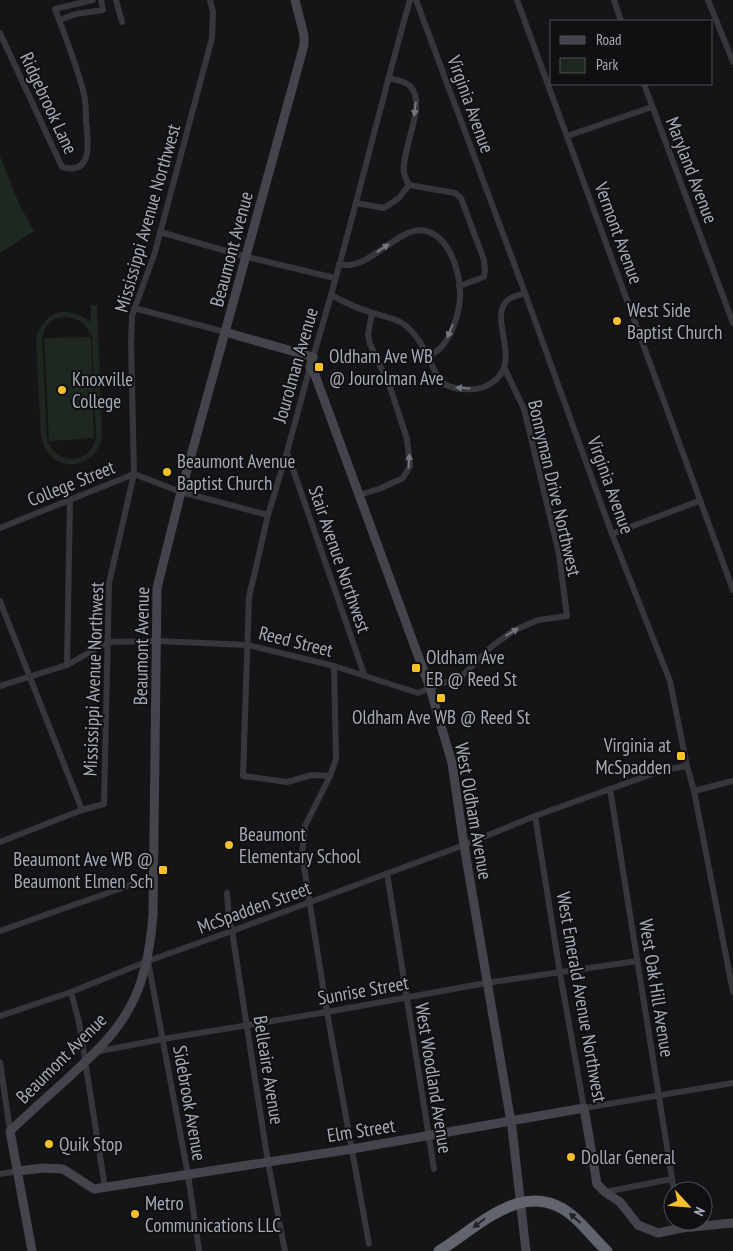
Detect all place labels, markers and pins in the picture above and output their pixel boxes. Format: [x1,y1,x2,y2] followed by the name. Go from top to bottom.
[627,298,722,344] place label: West Side Baptist Church
[611,315,623,327] marker: West Side Baptist Church
[329,344,444,390] place label: Oldham Ave WB @ Jourolman Ave
[313,361,325,373] marker: Oldham Ave WB @ Jourolman Ave
[72,367,133,413] place label: Knoxville College
[56,384,68,396] marker: Knoxville College
[177,449,296,495] place label: Beaumont Avenue Baptist Church
[161,466,173,478] marker: Beaumont Avenue Baptist Church
[426,645,518,691] place label: Oldham Ave EB @ Reed St
[410,662,422,674] marker: Oldham Ave EB @ Reed St
[435,692,447,704] marker: Oldham Ave WB @ Reed St
[352,705,531,729] place label: Oldham Ave WB @ Reed St
[595,733,672,779] place label: Virginia at McSpadden
[675,750,687,762] marker: Virginia at McSpadden
[239,822,361,868] place label: Beaumont Elementary School
[223,839,235,851] marker: Beaumont Elementary School
[13,847,153,893] place label: Beaumont Ave WB @ Beaumont Elmen Sch
[157,864,169,876] marker: Beaumont Ave WB @ Beaumont Elmen Sch
[59,1132,122,1156] place label: Quik Stop
[43,1138,55,1150] marker: Quik Stop
[581,1145,676,1169] place label: Dollar General
[565,1151,577,1163] marker: Dollar General
[145,1191,281,1237] place label: Metro Communications LLC
[129,1208,141,1220] marker: Metro Communications LLC

